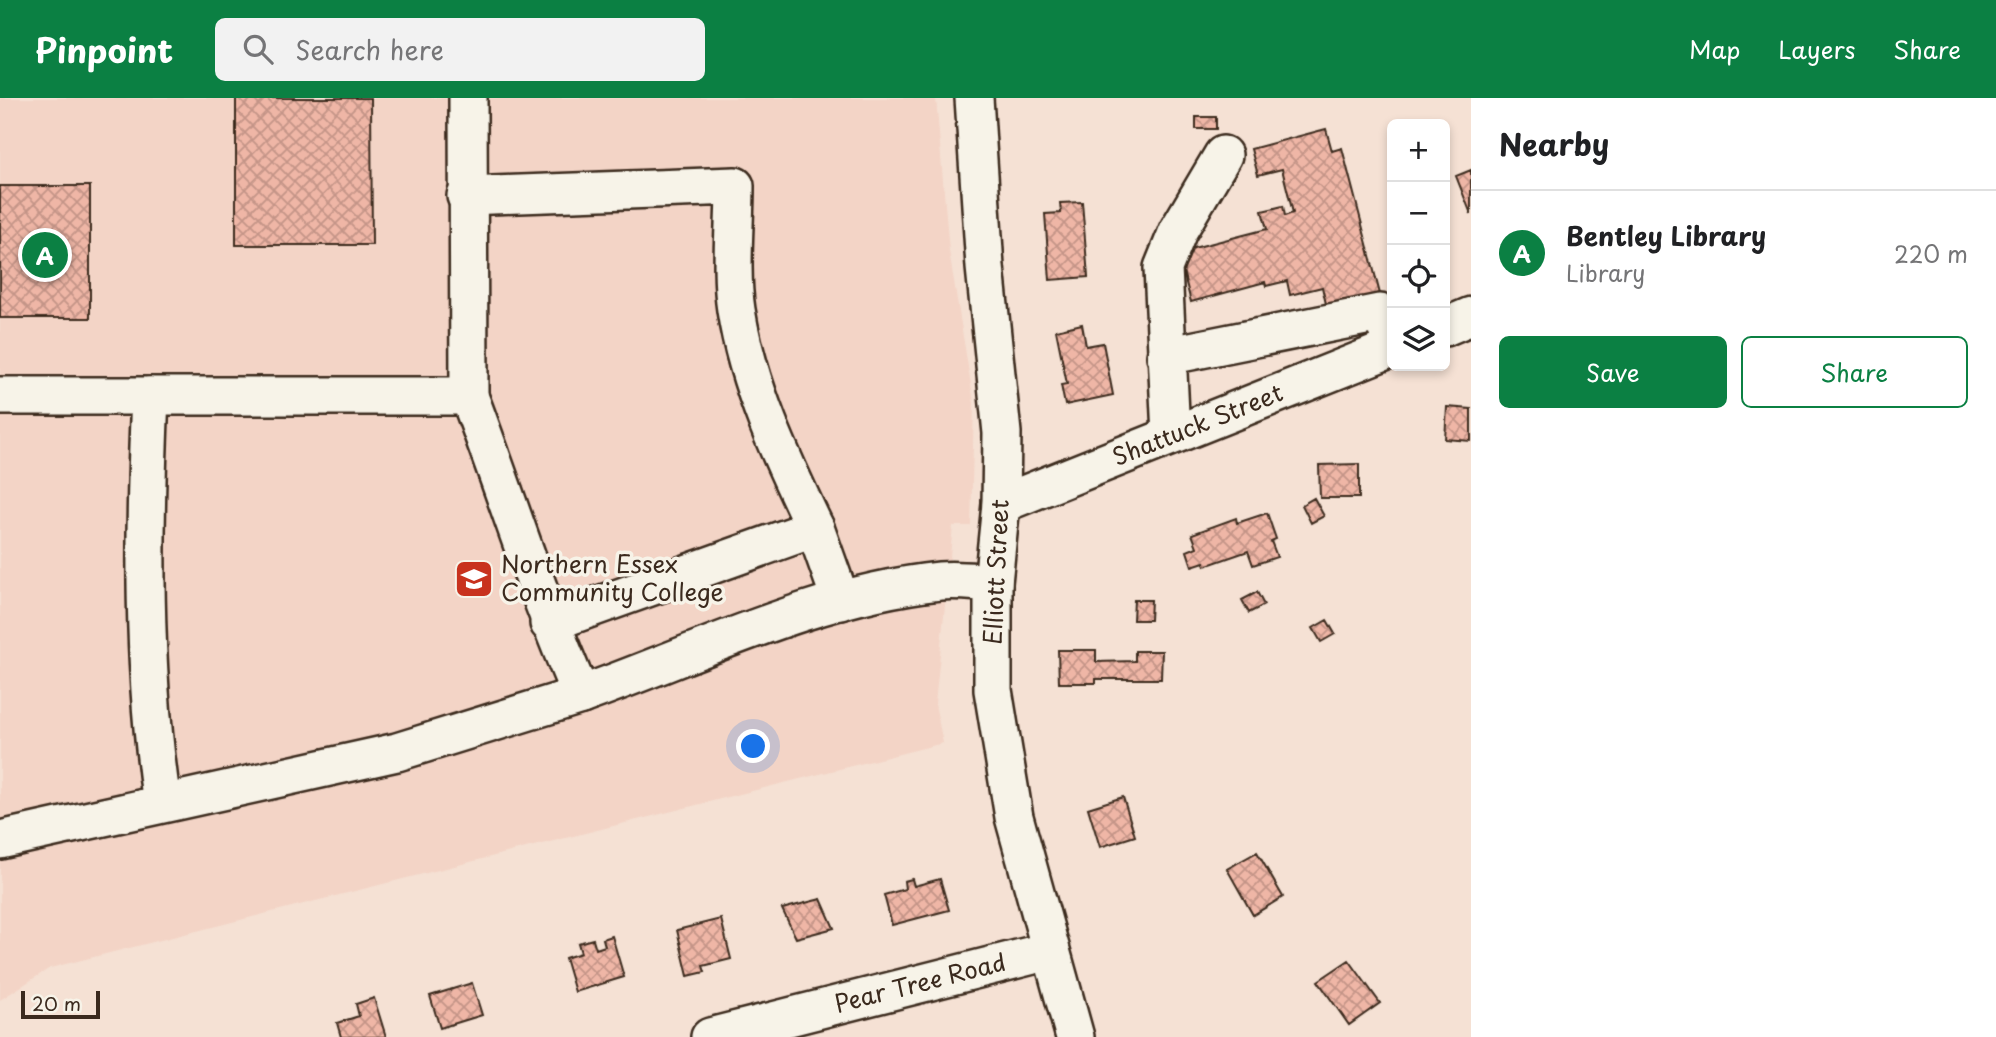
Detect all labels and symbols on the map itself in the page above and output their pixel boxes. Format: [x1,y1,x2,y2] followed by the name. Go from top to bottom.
[22,229,68,281] pin: A
[1107,373,1288,474] street label: Shattuck Street
[973,498,1017,646] street label: Elliott Street
[501,545,724,609] place label: Northern Essex Community College
[453,558,495,600] school or university icon: Northern Essex Community College
[736,729,770,763] your location
[830,943,1009,1021] street label: Pear Tree Road
[21,988,100,1020] scale bar

